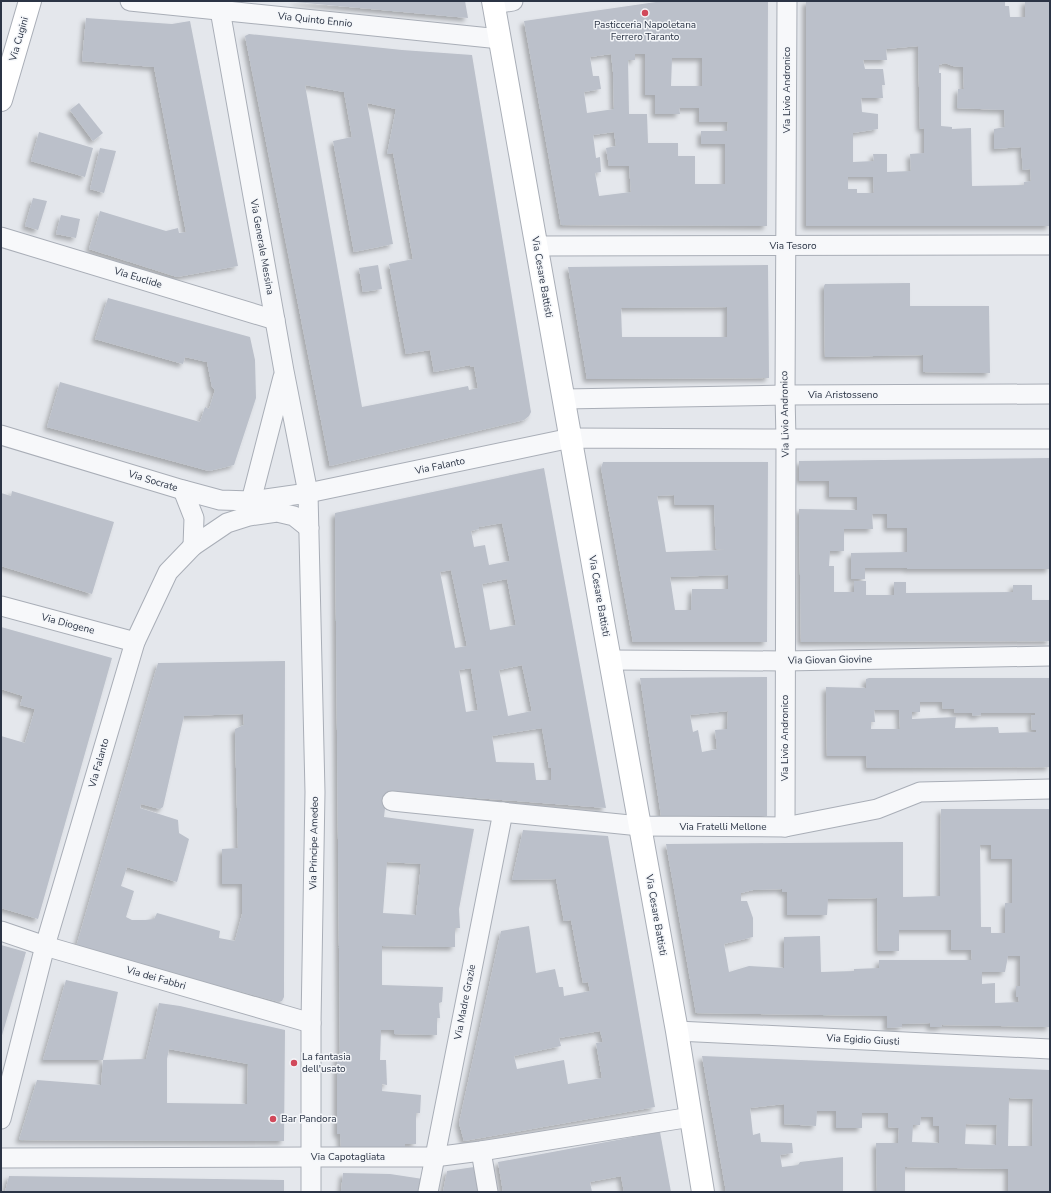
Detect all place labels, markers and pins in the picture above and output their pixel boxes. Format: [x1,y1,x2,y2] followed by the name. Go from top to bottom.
[640,8,650,18] marker: Pasticceria Napoletana Ferrero Taranto
[594,18,696,44] place label: Pasticceria Napoletana Ferrero Taranto
[302,1050,351,1076] place label: La fantasia dell'usato
[289,1058,299,1068] marker: La fantasia dell'usato
[281,1112,337,1126] place label: Bar Pandora
[268,1114,278,1124] marker: Bar Pandora

